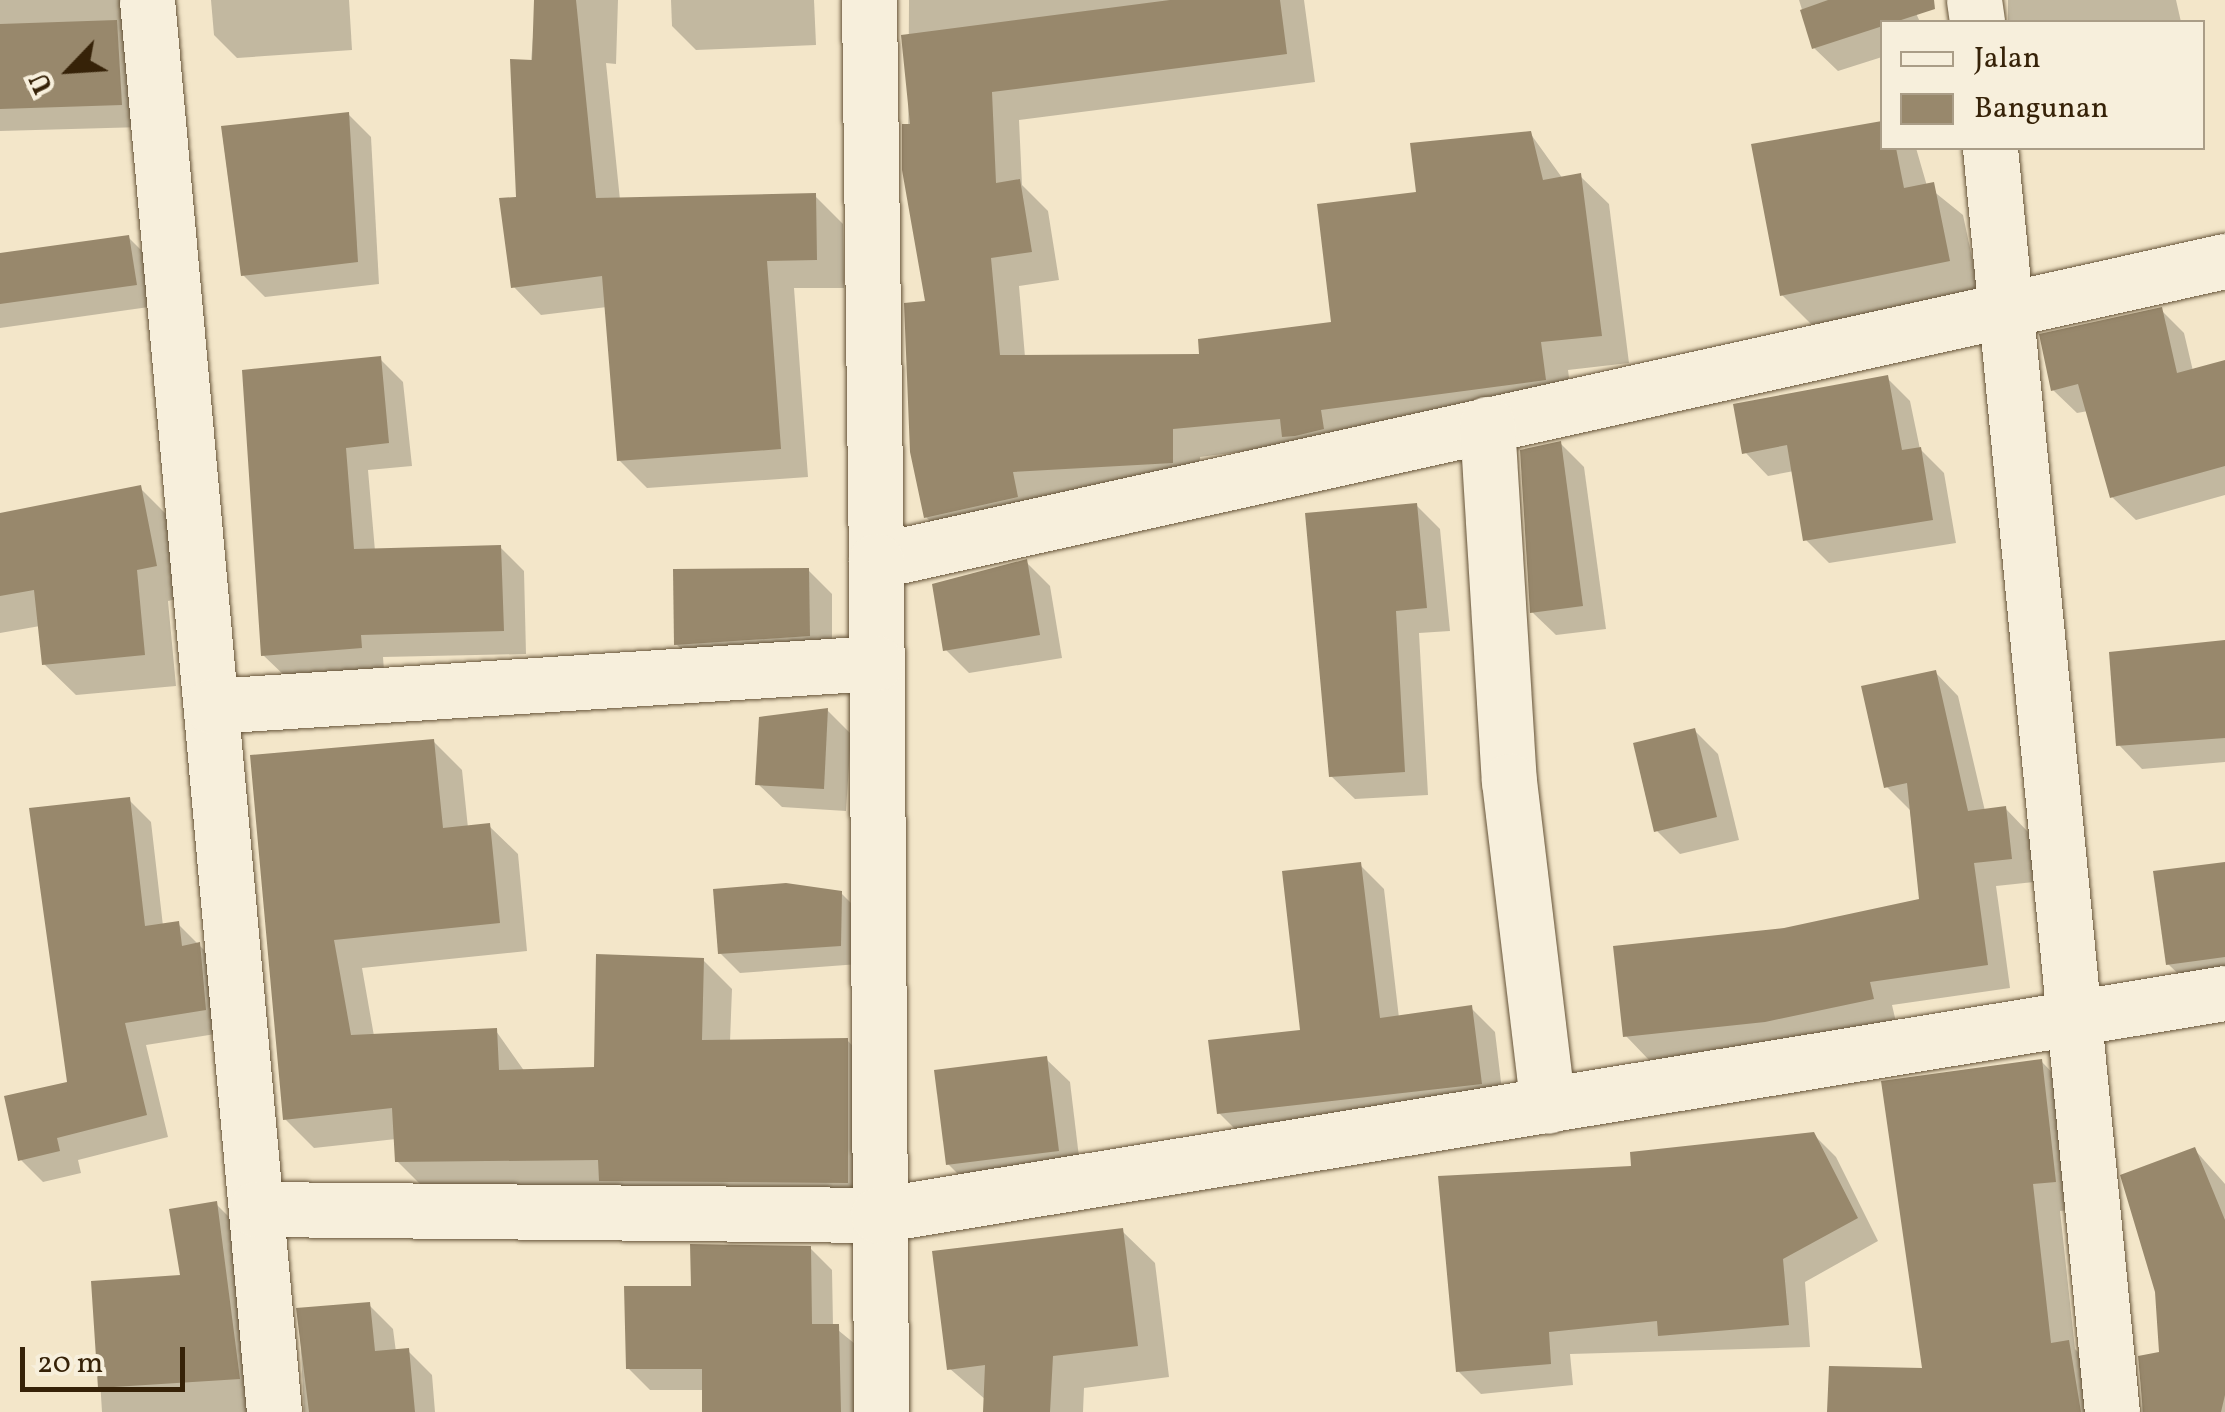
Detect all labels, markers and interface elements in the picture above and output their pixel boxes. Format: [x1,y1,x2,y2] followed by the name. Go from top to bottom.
[20,20,120,120] north arrow
[1880,20,2205,150] legend
[1974,38,2041,80] text: Jalan
[21,66,64,100] text: U
[1974,88,2109,130] text: Bangunan
[25,1327,190,1389] scale bar
[37,1343,103,1385] text: 20 m

